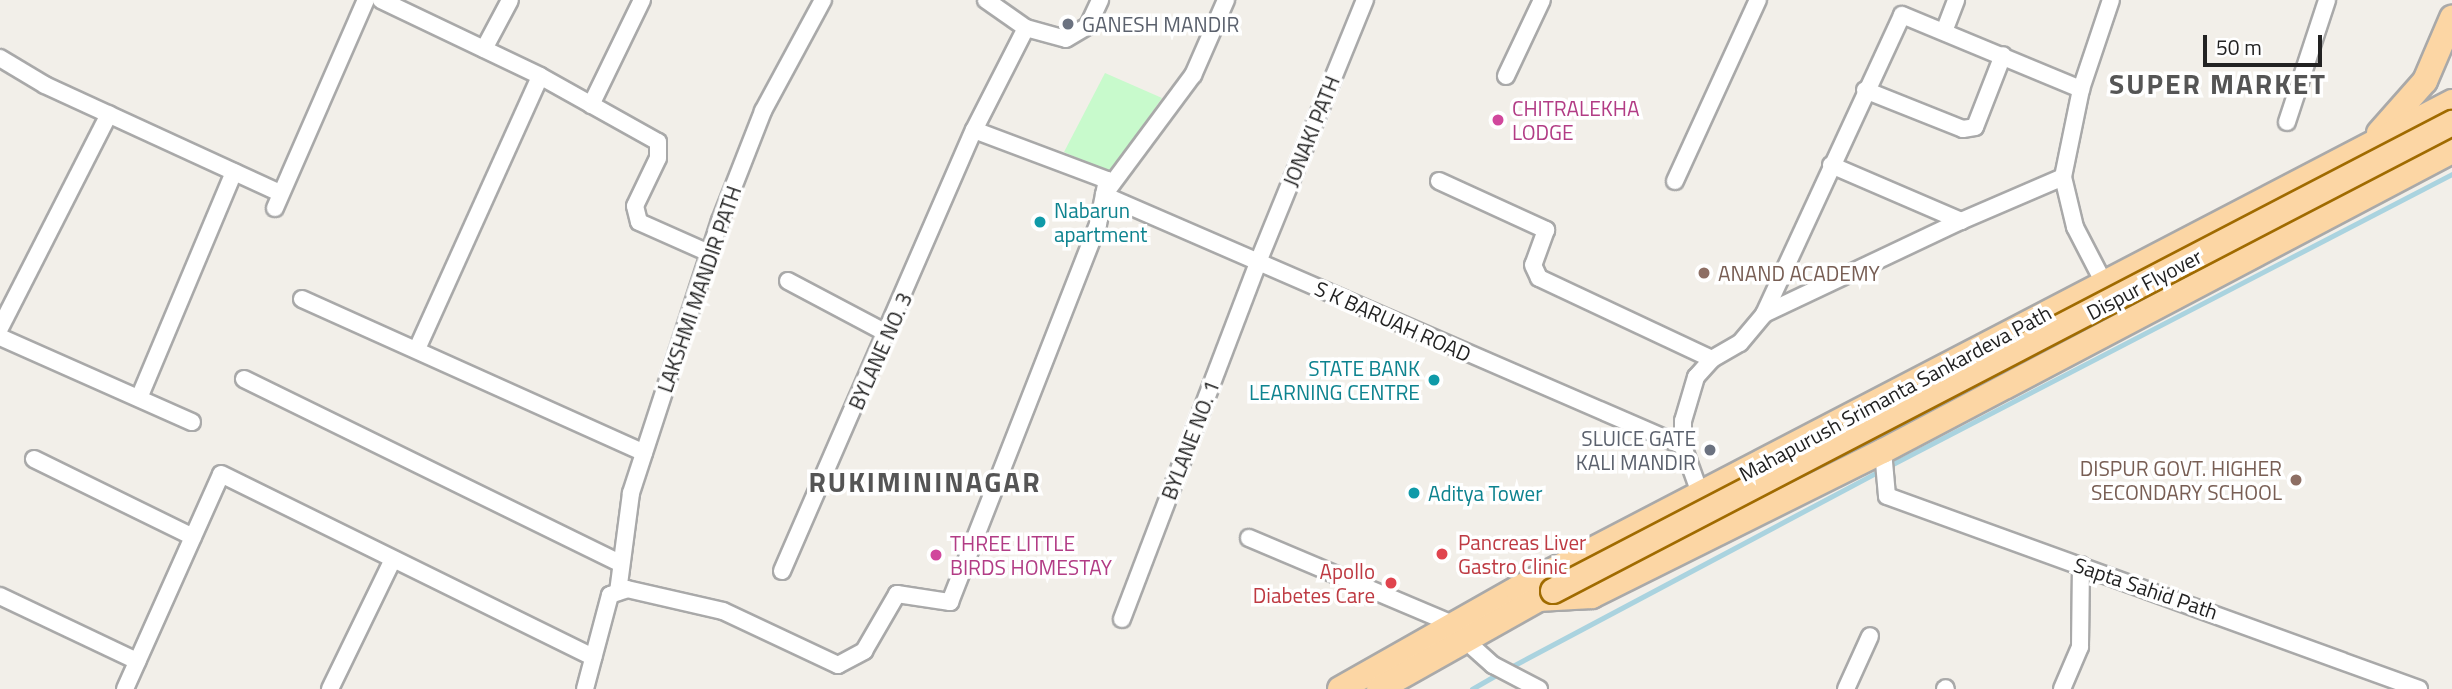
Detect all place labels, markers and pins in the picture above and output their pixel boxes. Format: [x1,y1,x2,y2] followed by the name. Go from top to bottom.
[1082,11,1239,37] place label: GANESH MANDIR
[1060,16,1076,32] marker: GANESH MANDIR
[1512,95,1639,145] place label: CHITRALEKHA LODGE
[1490,112,1506,128] marker: CHITRALEKHA LODGE
[1054,197,1147,247] place label: Nabarun apartment
[1032,214,1048,230] marker: Nabarun apartment
[1718,260,1880,286] place label: ANAND ACADEMY
[1696,265,1712,281] marker: ANAND ACADEMY
[1249,355,1420,405] place label: STATE BANK LEARNING CENTRE
[1426,372,1442,388] marker: STATE BANK LEARNING CENTRE
[1576,425,1696,475] place label: SLUICE GATE KALI MANDIR
[1702,442,1718,458] marker: SLUICE GATE KALI MANDIR
[2080,455,2282,505] place label: DISPUR GOVT. HIGHER SECONDARY SCHOOL
[2288,472,2304,488] marker: DISPUR GOVT. HIGHER SECONDARY SCHOOL
[1428,480,1542,506] place label: Aditya Tower
[1406,485,1422,501] marker: Aditya Tower
[1458,529,1586,579] place label: Pancreas Liver Gastro Clinic
[950,530,1112,580] place label: THREE LITTLE BIRDS HOMESTAY
[1432,544,1452,564] marker: Pancreas Liver Gastro Clinic
[928,547,944,563] marker: THREE LITTLE BIRDS HOMESTAY
[1253,558,1375,608] place label: Apollo Diabetes Care
[1381,573,1401,593] marker: Apollo Diabetes Care

